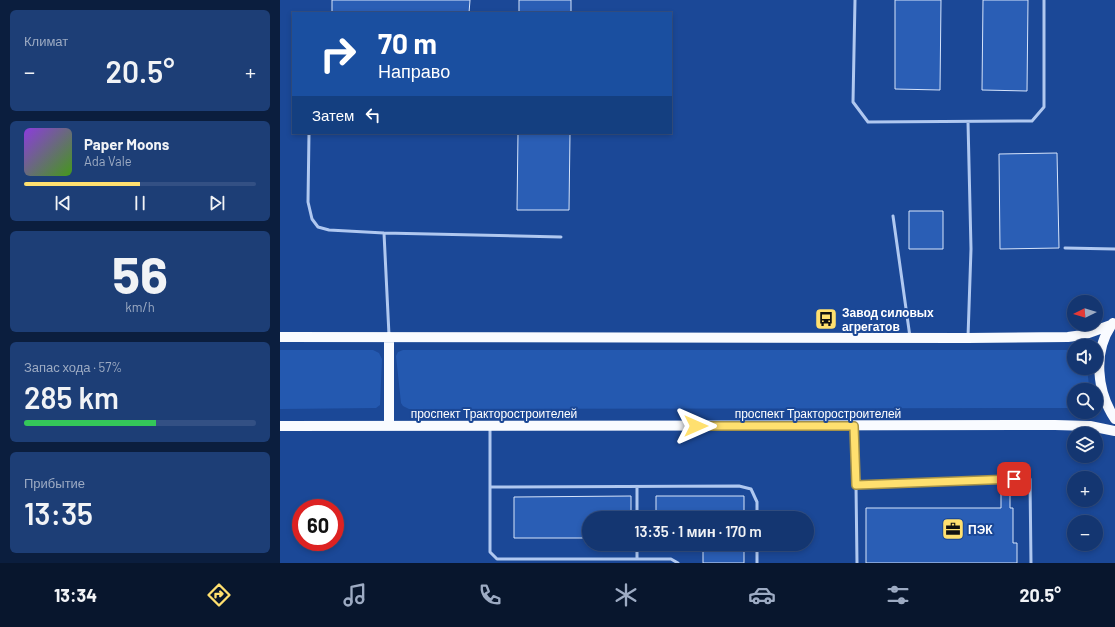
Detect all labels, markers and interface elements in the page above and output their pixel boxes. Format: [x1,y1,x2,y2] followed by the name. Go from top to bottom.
[378,26,437,60] text: 70 m
[312,28,364,80] icon: right
[24,33,68,49] text: Климат
[106,53,175,89] text: 20.5°
[24,58,35,84] text: −
[245,58,256,84] text: +
[378,60,450,82] text: Направо
[362,104,384,126] icon: left
[312,106,354,124] text: Затем
[84,135,169,153] text: Paper Moons
[84,153,132,169] text: Ada Vale
[52,192,74,214] icon: previous
[129,192,151,214] icon: pause
[206,192,228,214] icon: next
[112,242,168,304] text: 56
[1067,295,1103,331] north arrow
[1067,295,1103,551] map controls
[125,299,155,315] text: km/h
[842,305,934,334] place label: Завод силовых агрегатов
[813,306,839,332] bus stop icon: Завод силовых агрегатов
[1067,339,1103,375] button: sound
[24,359,122,375] text: Запас хода · 57%
[24,379,119,415] text: 285 km
[1067,383,1103,419] button: search
[675,405,717,447] position arrow
[411,406,577,421] street label: проспект Тракторостроителей
[735,406,901,421] street label: проспект Тракторостроителей
[1067,427,1103,463] button: layers
[997,462,1031,496] pin
[1003,468,1025,490] icon: arrive
[1067,471,1103,507] button: +
[24,475,85,491] text: Прибытие
[24,495,93,531] text: 13:35
[292,499,344,551] speed limit sign: 60
[1067,515,1103,551] button: −
[940,516,966,542] office icon: ПЭК
[634,522,762,540] text: 13:35 · 1 мин · 170 m
[968,522,993,536] place label: ПЭК
[205,581,233,609] icon: directions
[341,581,369,609] icon: music
[476,581,504,609] icon: phone
[612,581,640,609] icon: climate
[748,581,776,609] icon: car
[884,581,912,609] icon: filters
[54,584,97,606] text: 13:34
[1019,584,1061,606] text: 20.5°

